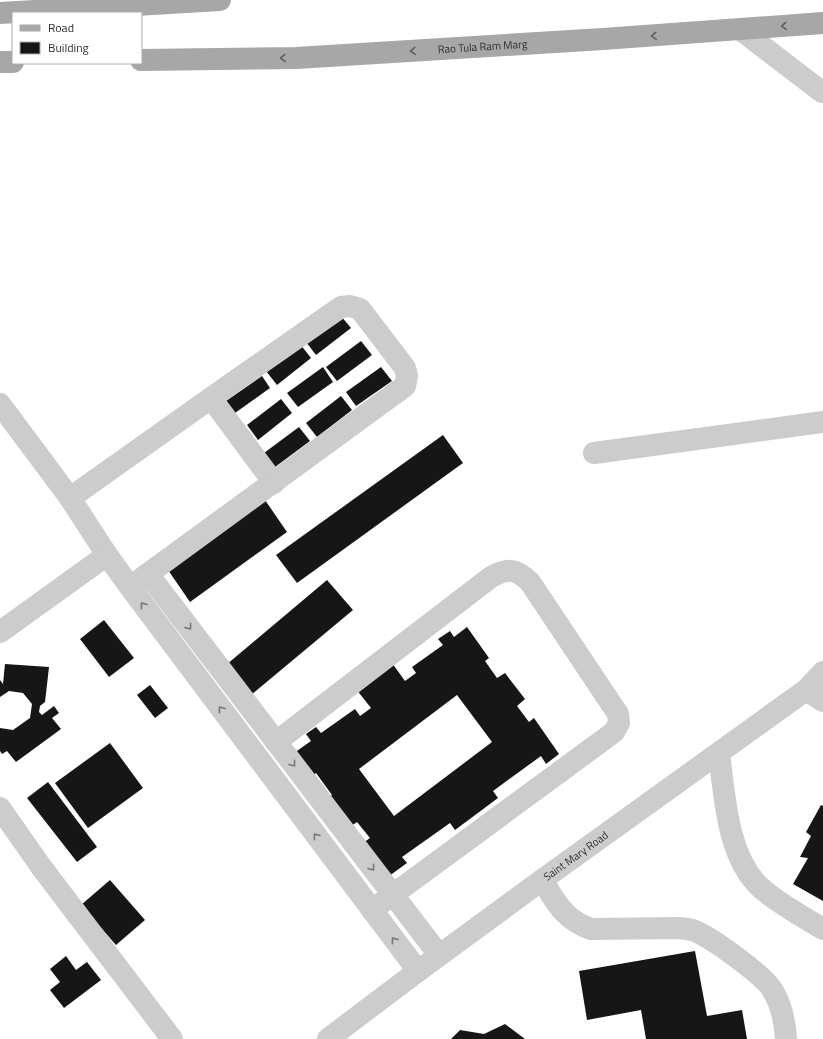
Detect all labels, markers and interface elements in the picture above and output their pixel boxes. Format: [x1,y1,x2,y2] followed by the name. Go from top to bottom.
[12,12,142,64] legend
[48,18,74,37] text: Road
[781,22,787,31] one-way arrow
[651,31,657,40] one-way arrow
[437,36,528,57] street label: Rao Tula Ram Marg
[48,38,89,57] text: Building
[410,47,416,55] one-way arrow
[280,54,286,62] one-way arrow
[141,603,148,610] one-way arrow
[184,623,191,630] one-way arrow
[219,707,226,714] one-way arrow
[288,760,295,767] one-way arrow
[540,827,611,885] street label: Saint Mary Road
[314,833,321,840] one-way arrow
[367,863,374,870] one-way arrow
[392,937,399,944] one-way arrow

